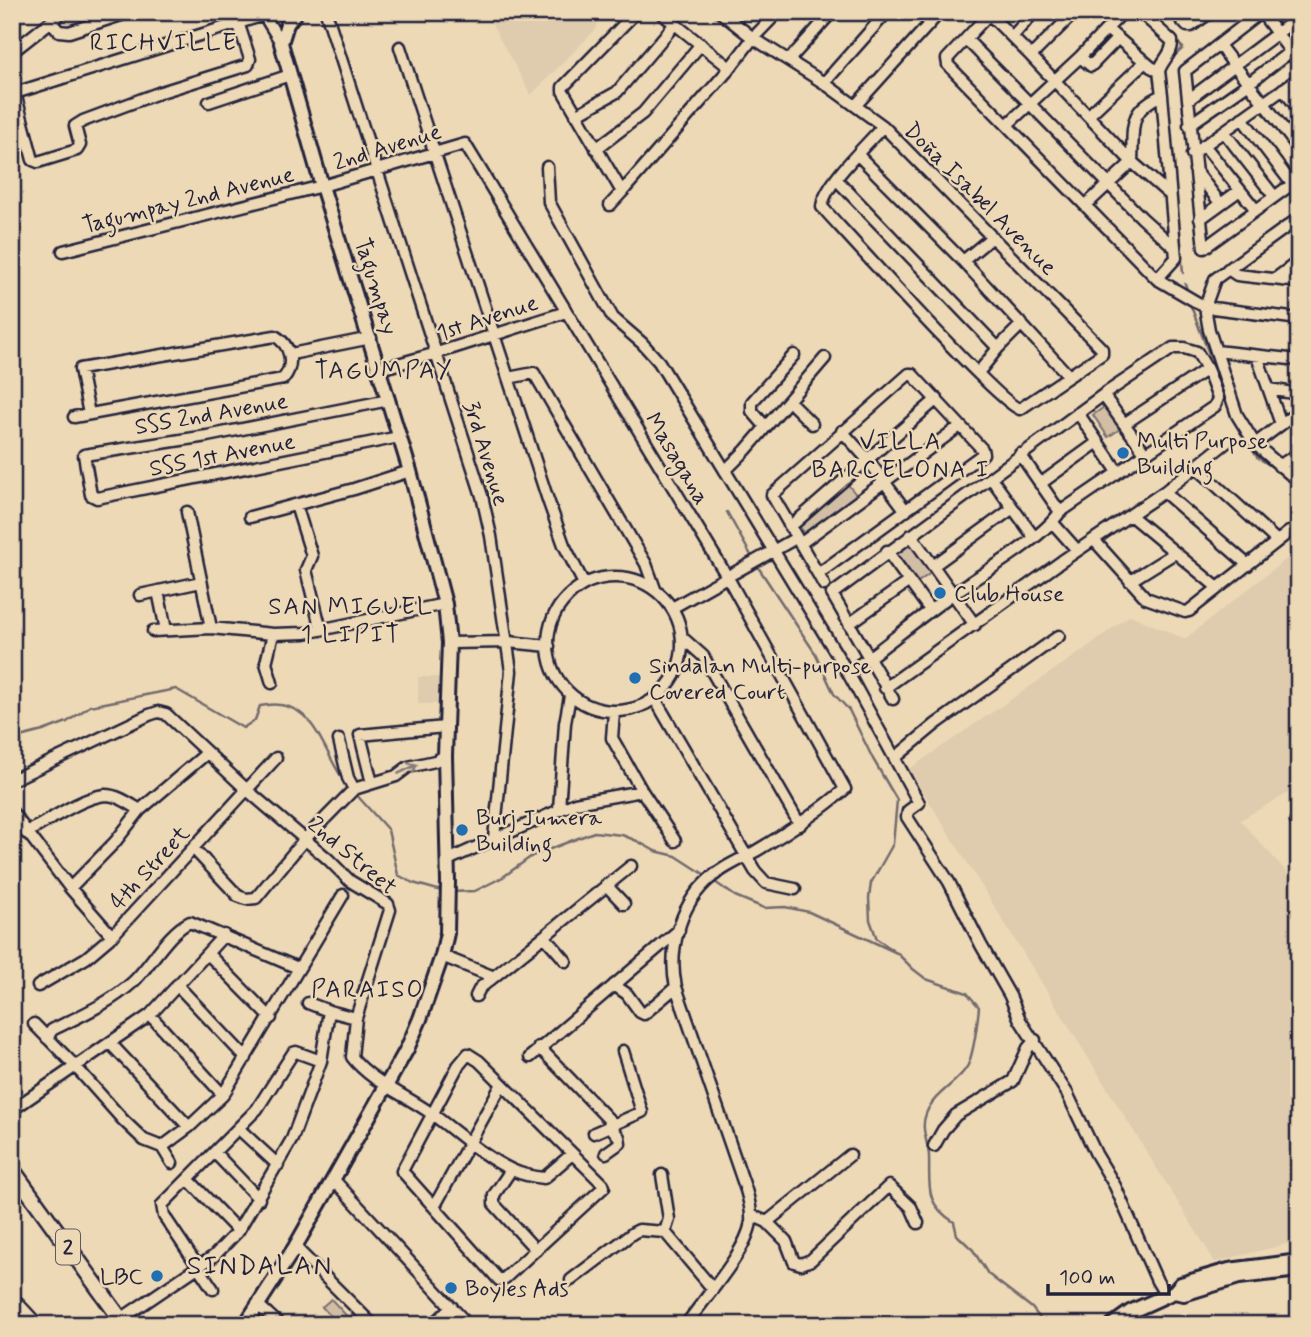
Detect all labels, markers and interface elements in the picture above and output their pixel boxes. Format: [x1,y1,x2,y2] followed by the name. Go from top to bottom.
[90,28,238,59] district label: RICHVILLE
[896,116,1063,283] street label: Doña Isabel Avenue
[330,117,445,179] street label: 2nd Avenue
[80,160,298,244] street label: Tagumpay 2nd Avenue
[344,235,404,339] street label: Tagumpay
[433,288,542,349] street label: 1st Avenue
[315,356,453,387] district label: TAGUMPAY
[133,387,290,443] street label: SSS 2nd Avenue
[455,398,515,510] street label: 3rd Avenue
[635,407,716,512] street label: Masagana
[147,427,298,485] street label: SSS 1st Avenue
[811,427,991,486] district label: VILLA BARCELONA I
[1137,427,1268,485] place label: Multi Purpose Building
[1115,445,1131,461] marker: Multi Purpose Building
[954,580,1064,610] place label: Club House
[932,585,948,601] marker: Club House
[268,592,434,651] district label: SAN MIGUEL 1 LIPIT
[649,652,872,708] place label: Sindalan Multi-purpose Covered Court
[627,670,643,686] marker: Sindalan Multi-purpose Covered Court
[397,762,418,776] one-way arrow
[476,804,602,862] place label: Burj Jumera Building
[301,810,403,903] street label: 2nd Street
[104,819,198,917] street label: 4th Street
[454,822,470,838] marker: Burj Jumera Building
[311,975,425,1006] district label: PARAISO
[56,1230,80,1264] road number: 2
[187,1250,333,1284] district label: SINDALAN
[1048,1253,1169,1297] scale bar
[100,1263,143,1293] place label: LBC
[1059,1264,1115,1292] text: 100 m
[149,1268,165,1284] marker: LBC
[465,1275,569,1305] place label: Boyles Ads
[443,1280,459,1296] marker: Boyles Ads

